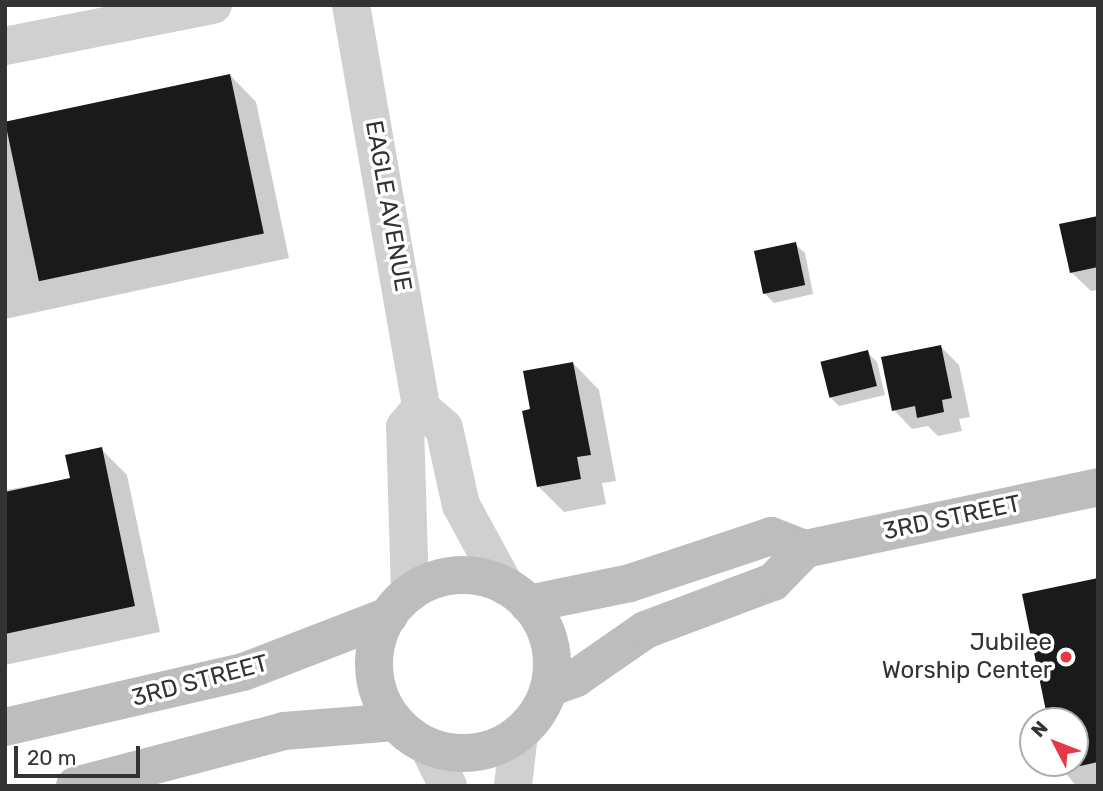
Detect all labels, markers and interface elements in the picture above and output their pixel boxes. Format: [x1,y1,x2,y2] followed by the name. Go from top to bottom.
[359,118,417,294] street label: EAGLE AVENUE
[881,489,1023,547] street label: 3RD STREET
[882,629,1052,685] place label: Jubilee Worship Center
[129,649,271,713] street label: 3RD STREET
[1058,649,1074,665] marker: Jubilee Worship Center
[1019,707,1089,777] north arrow
[1026,716,1053,742] text: N
[18,732,144,776] scale bar
[27,745,76,770] text: 20 m

